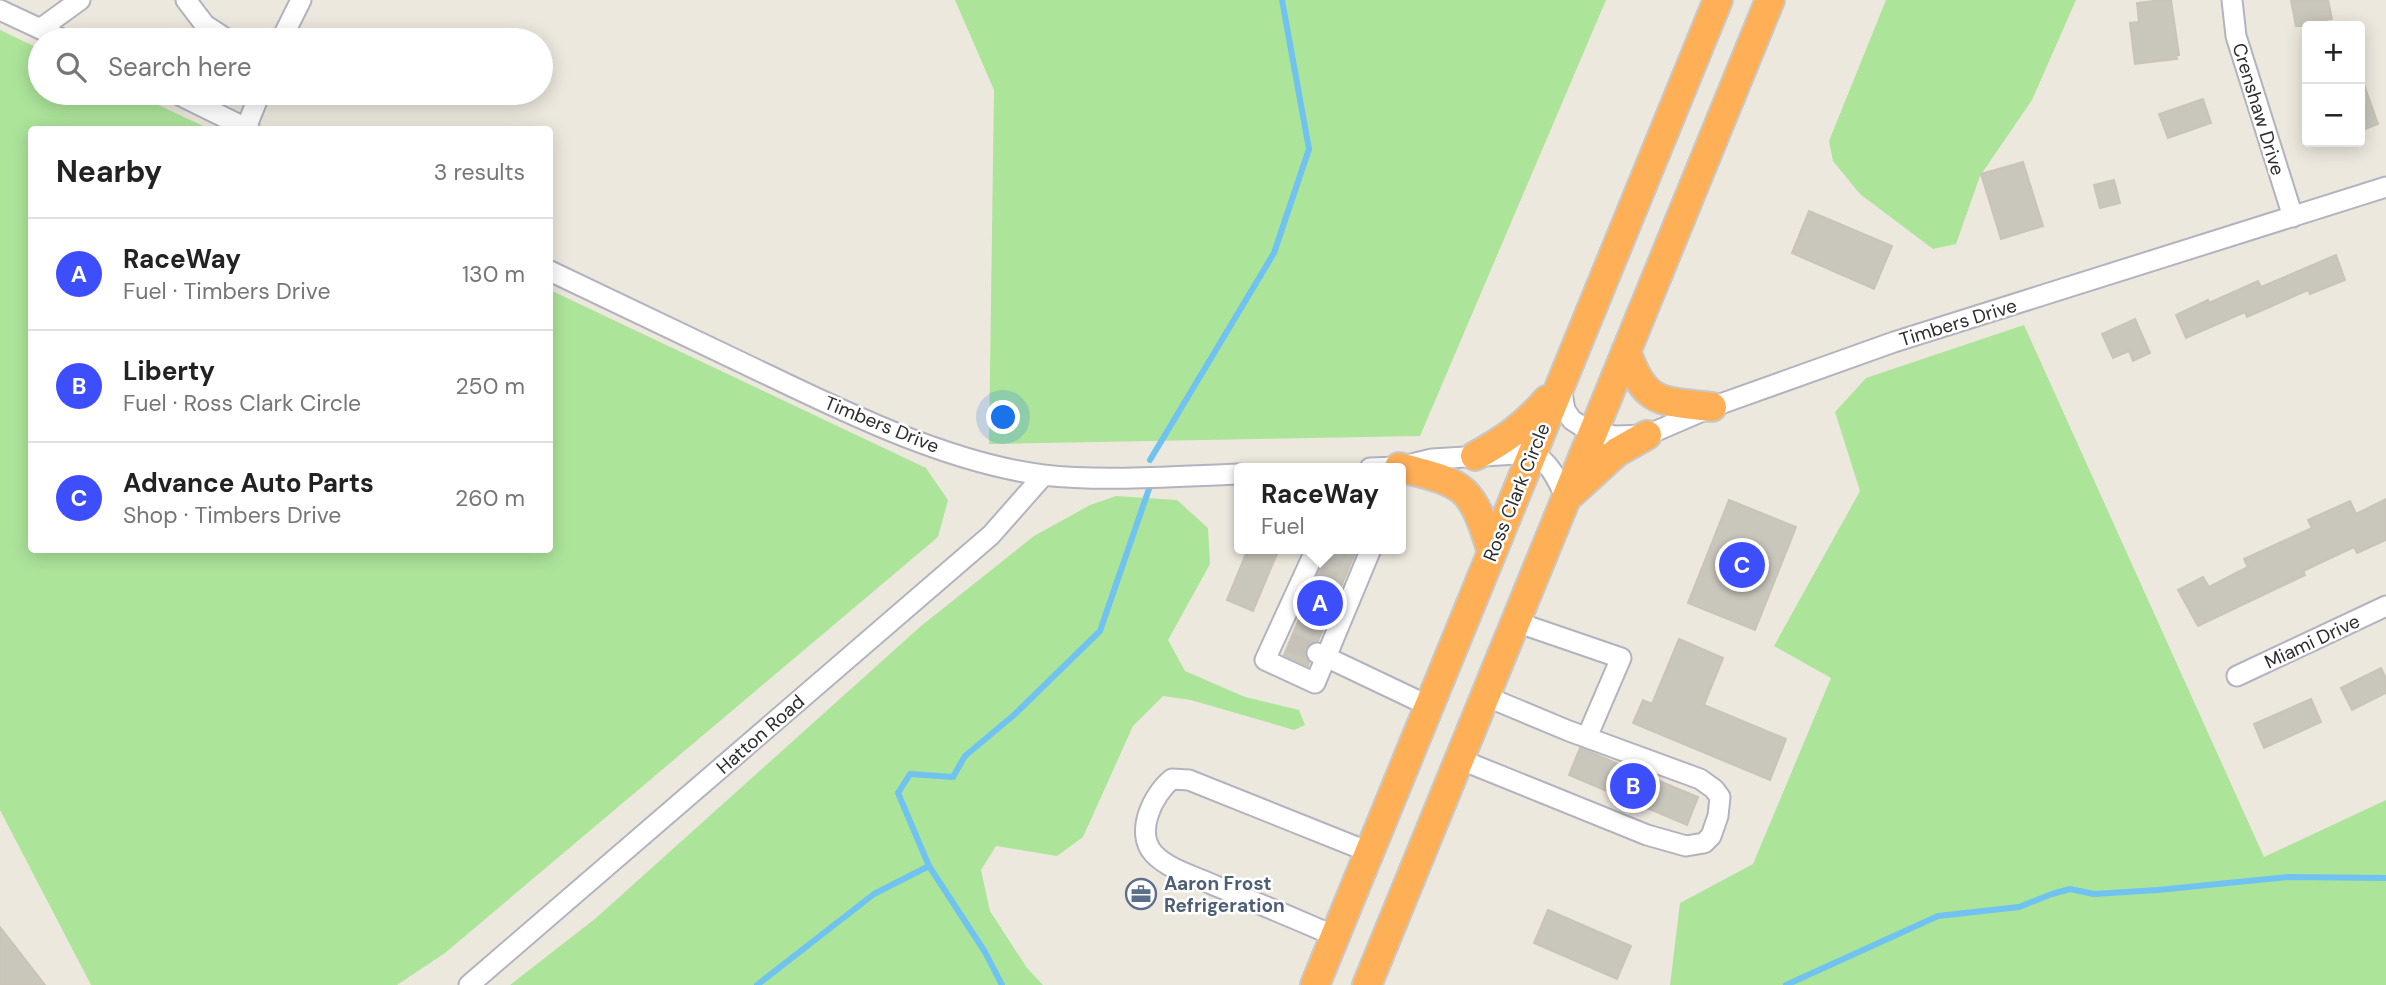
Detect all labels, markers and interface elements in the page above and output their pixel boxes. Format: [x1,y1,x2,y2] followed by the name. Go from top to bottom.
[2302,21,2365,147] map controls
[2302,21,2365,84] button: +
[28,28,553,105] search box
[2227,40,2291,178] street label: Crenshaw Drive
[52,48,90,86] icon: search
[108,50,251,84] text: Search here
[2302,84,2365,147] button: −
[56,152,162,191] text: Nearby
[434,157,525,187] text: 3 results
[123,242,241,276] text: RaceWay
[71,259,87,289] text: A
[462,259,525,289] text: 130 m
[123,276,330,306] text: Fuel · Timbers Drive
[1896,293,2020,352] street label: Timbers Drive
[123,354,215,388] text: Liberty
[72,371,86,401] text: B
[455,371,525,401] text: 250 m
[123,388,361,418] text: Fuel · Ross Clark Circle
[821,390,943,459] street label: Timbers Drive
[986,400,1020,434] your location
[1477,419,1556,565] street label: Ross Clark Circle
[1234,463,1406,554] popup
[123,466,374,500] text: Advance Auto Parts
[1261,477,1379,511] text: RaceWay
[71,483,87,513] text: C
[455,483,525,513] text: 260 m
[123,500,341,530] text: Shop · Timbers Drive
[1261,511,1305,541] text: Fuel
[1719,539,1765,591] pin: C
[1297,577,1343,629] pin: A
[2261,608,2364,674] street label: Miami Drive
[711,689,810,780] street label: Hatton Road
[1610,760,1656,812] pin: B
[1164,871,1285,918] place label: Aaron Frost Refrigeration
[1124,877,1158,911] office icon: Aaron Frost Refrigeration

